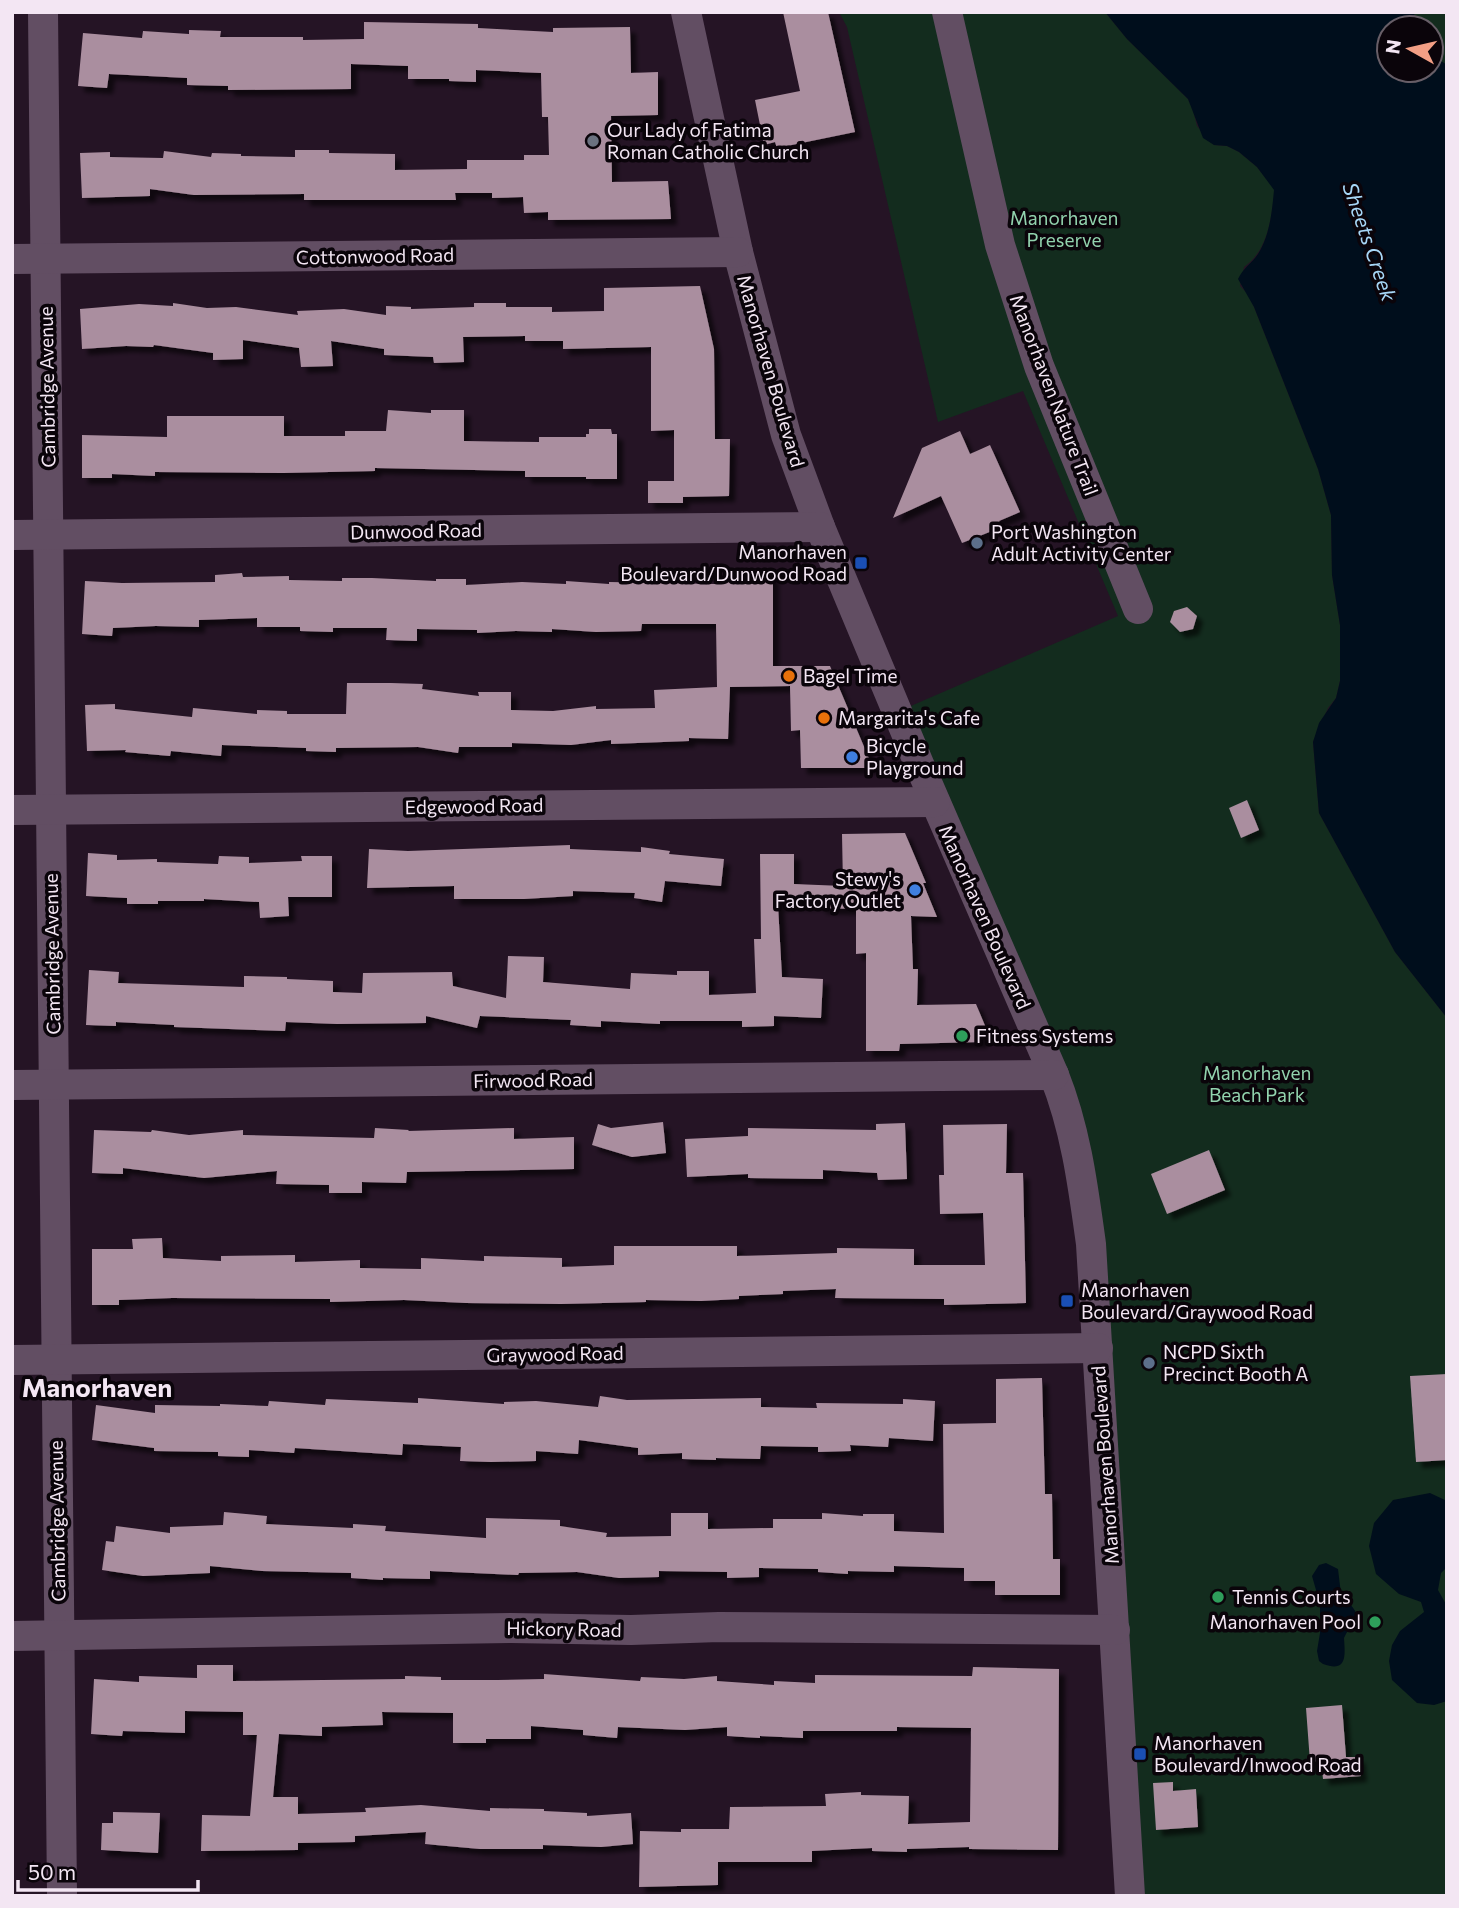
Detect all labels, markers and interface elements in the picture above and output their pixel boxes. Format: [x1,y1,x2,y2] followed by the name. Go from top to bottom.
[1375,14,1445,84] north arrow
[1380,38,1405,55] text: N
[607,118,809,163] place label: Our Lady of Fatima Roman Catholic Church
[585,133,601,149] marker: Our Lady of Fatima Roman Catholic Church
[1338,179,1403,305] water label: Sheets Creek
[1010,206,1118,251] park label: Manorhaven Preserve
[296,243,454,268] street label: Cottonwood Road
[733,272,810,470] street label: Manorhaven Boulevard
[1005,291,1103,499] street label: Manorhaven Nature Trail
[34,306,59,468] street label: Cambridge Avenue
[350,518,482,543] street label: Dunwood Road
[991,520,1172,565] place label: Port Washington Adult Activity Center
[969,535,985,551] marker: Port Washington Adult Activity Center
[620,540,847,585] place label: Manorhaven Boulevard/Dunwood Road
[853,555,869,571] marker: Manorhaven Boulevard/Dunwood Road
[803,664,897,687] place label: Bagel Time
[781,668,797,684] marker: Bagel Time
[838,706,980,729] place label: Margarita's Cafe
[816,710,832,726] marker: Margarita's Cafe
[866,734,963,779] place label: Bicycle Playground
[844,749,860,765] marker: Bicycle Playground
[404,793,544,818] street label: Edgewood Road
[934,821,1036,1012] street label: Manorhaven Boulevard
[775,867,901,912] place label: Stewy's Factory Outlet
[39,873,64,1035] street label: Cambridge Avenue
[907,882,923,898] marker: Stewy's Factory Outlet
[976,1024,1113,1047] place label: Fitness Systems
[954,1028,970,1044] marker: Fitness Systems
[1203,1061,1311,1106] park label: Manorhaven Beach Park
[473,1067,593,1092] street label: Firwood Road
[1081,1278,1313,1323] place label: Manorhaven Boulevard/Graywood Road
[1059,1293,1075,1309] marker: Manorhaven Boulevard/Graywood Road
[1163,1340,1308,1385] place label: NCPD Sixth Precinct Booth A
[486,1341,624,1366] street label: Graywood Road
[1141,1355,1157,1371] marker: NCPD Sixth Precinct Booth A
[1086,1365,1123,1565] street label: Manorhaven Boulevard
[22,1371,172,1402] district label: Manorhaven
[44,1440,69,1602] street label: Cambridge Avenue
[1232,1585,1351,1608] place label: Tennis Courts
[1210,1589,1226,1605] marker: Tennis Courts
[1210,1610,1361,1633] place label: Manorhaven Pool
[1367,1614,1383,1630] marker: Manorhaven Pool
[506,1616,622,1641] street label: Hickory Road
[1154,1731,1362,1776] place label: Manorhaven Boulevard/Inwood Road
[1132,1746,1148,1762] marker: Manorhaven Boulevard/Inwood Road
[18,1848,198,1892] scale bar
[28,1859,76,1884] text: 50 m

